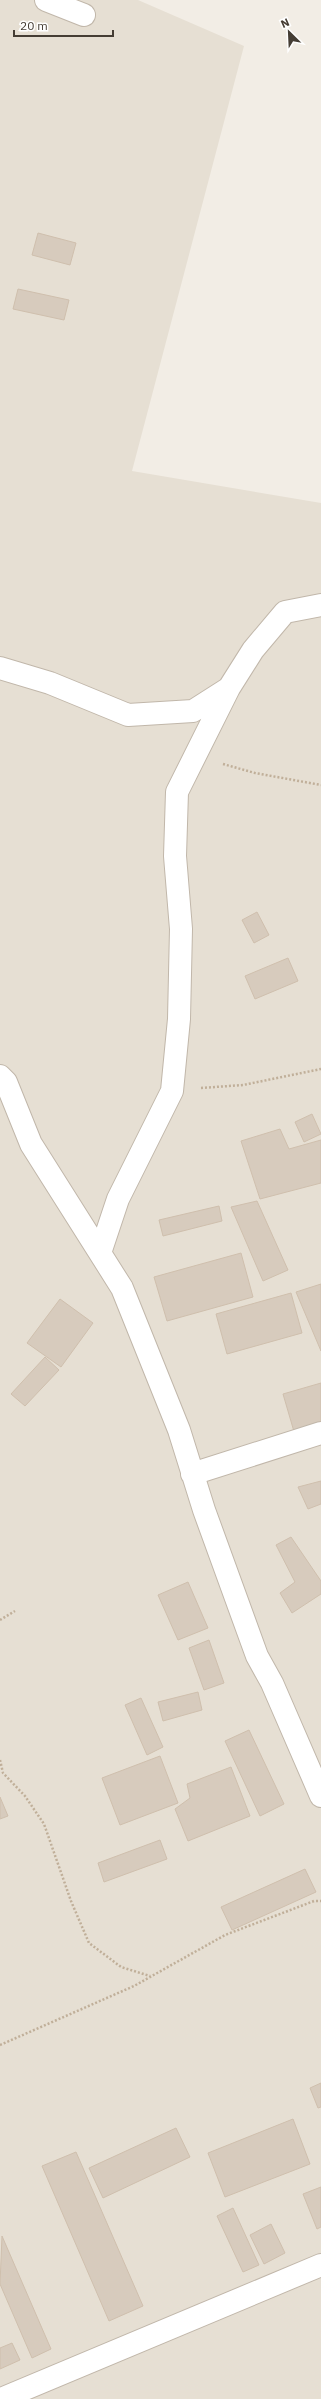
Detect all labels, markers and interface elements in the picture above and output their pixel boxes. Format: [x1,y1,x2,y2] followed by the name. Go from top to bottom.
[14,12,113,38] scale bar
[269,12,309,52] north arrow
[278,15,291,31] text: N
[20,18,48,33] text: 20 m

